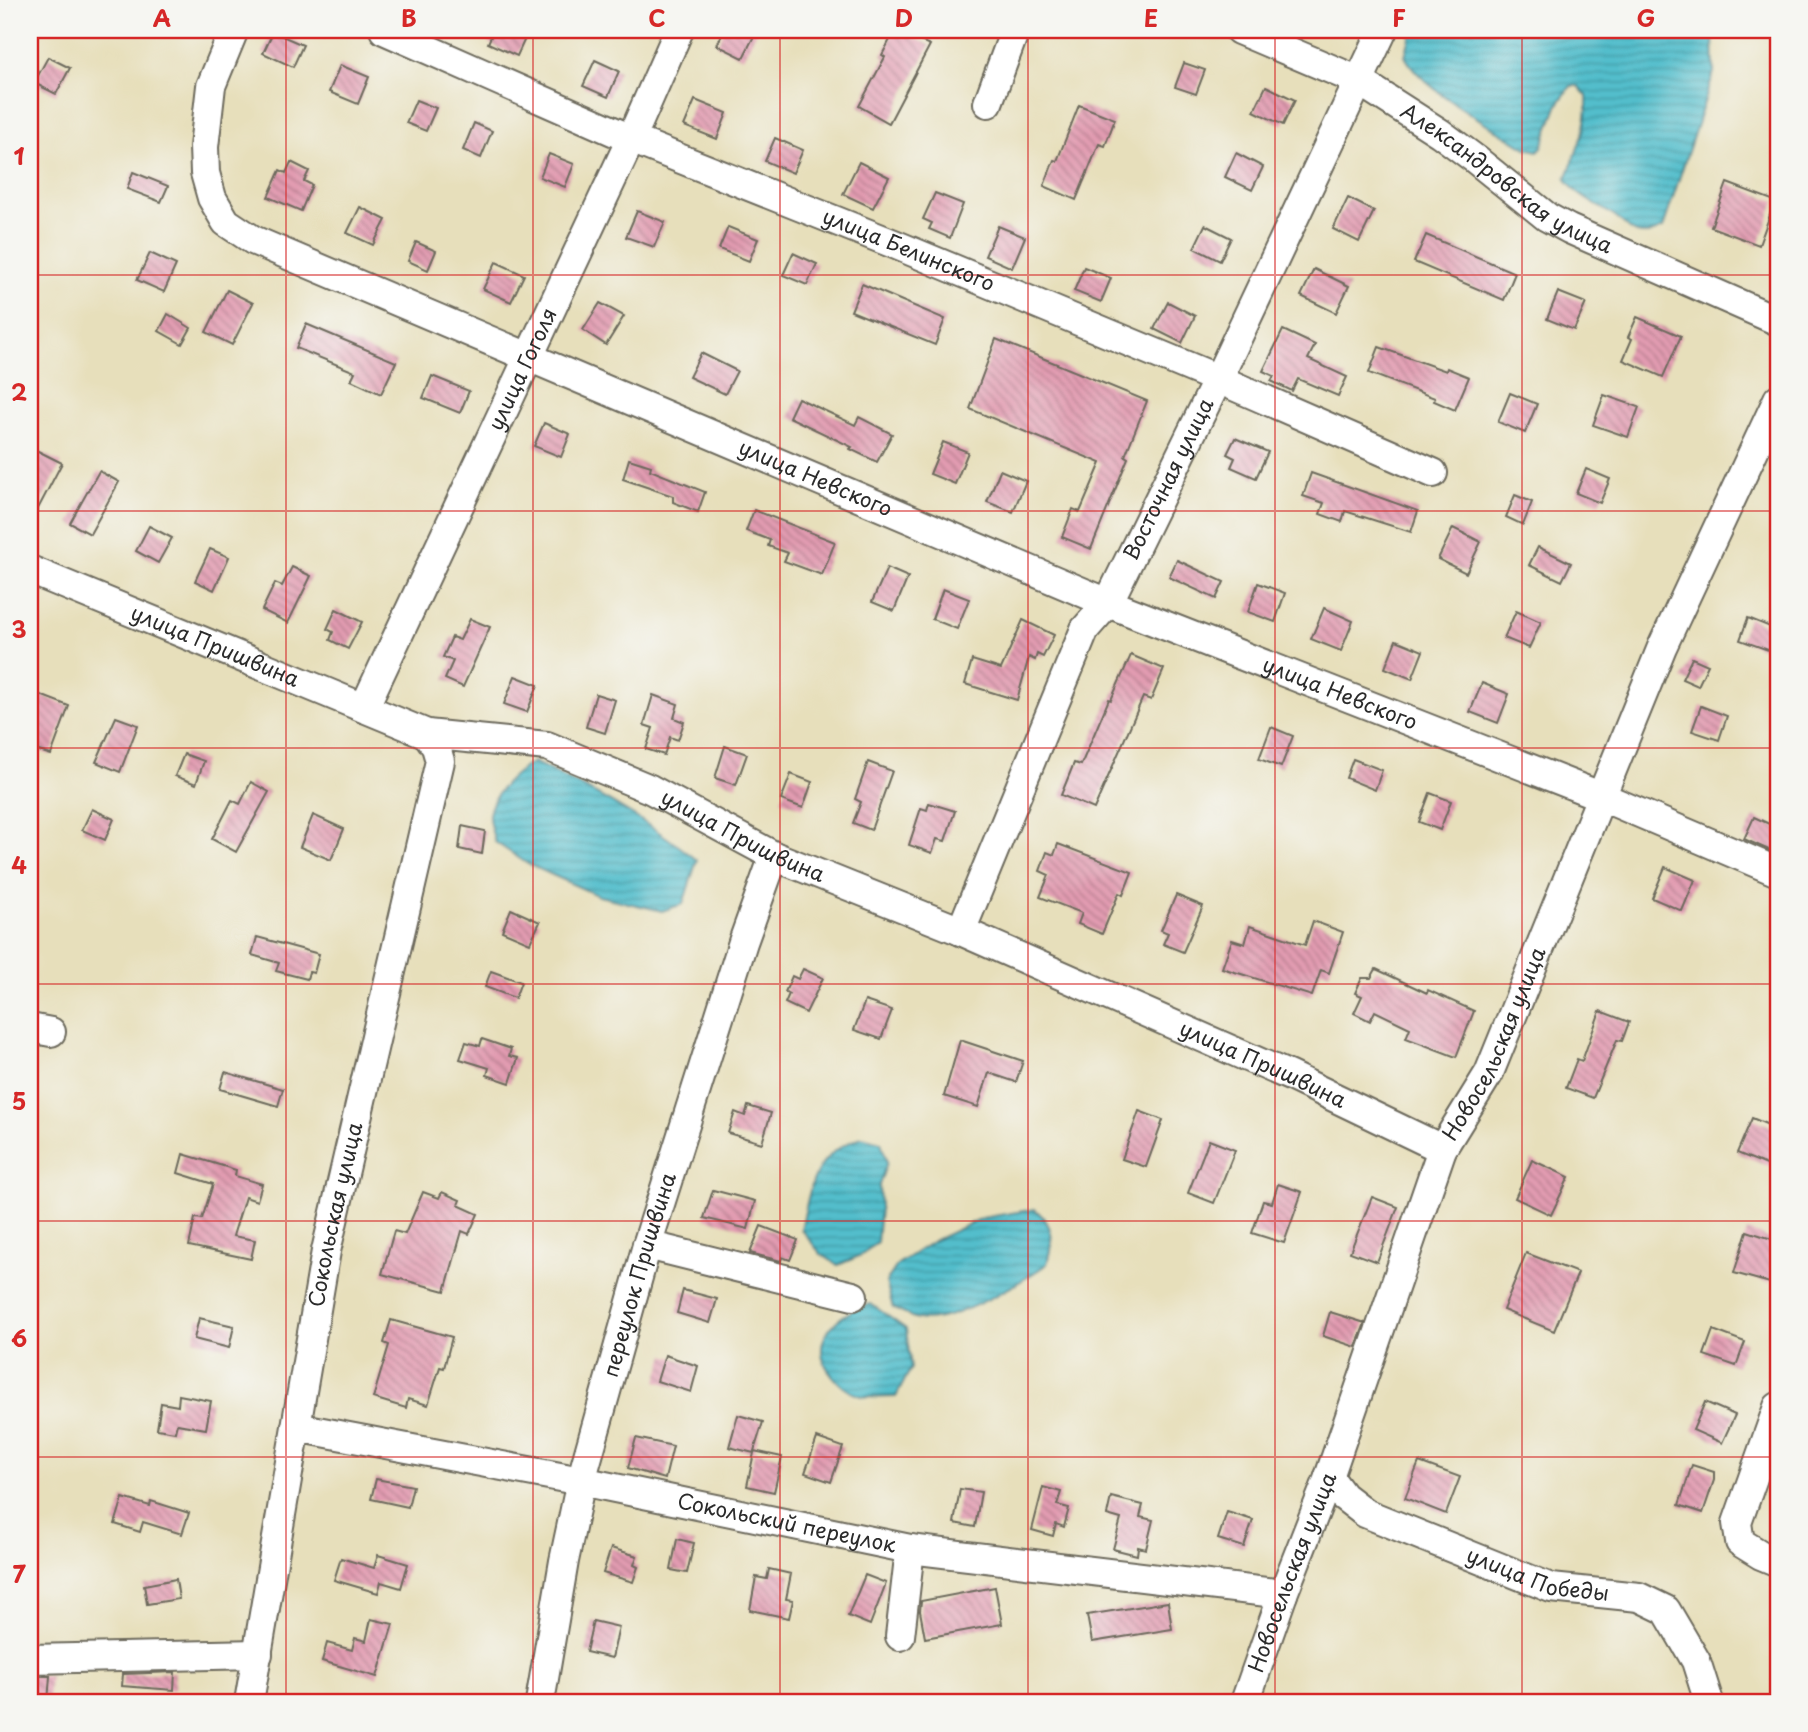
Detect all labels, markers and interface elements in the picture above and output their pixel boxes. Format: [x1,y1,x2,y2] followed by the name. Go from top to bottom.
[153,0,171,35] text: A
[401,0,417,35] text: B
[648,0,666,35] text: C
[895,0,913,35] text: D
[1144,0,1158,35] text: E
[1392,0,1406,35] text: F
[1637,0,1655,35] text: G
[1395,94,1619,261] street label: Александровская улица
[14,138,25,173] text: 1
[818,199,1000,298] street label: улица Белинского
[478,302,564,435] street label: улица Гоголя
[11,374,27,409] text: 2
[1113,391,1221,565] street label: Восточная улица
[734,430,898,524] street label: улица Невского
[126,595,306,694] street label: улица Пришвина
[11,611,27,646] text: 3
[1258,647,1423,737] street label: улица Невского
[656,780,831,889] street label: улица Пришвина
[11,847,27,882] text: 4
[1433,941,1553,1146] street label: Новосельская улица
[1175,1011,1353,1115] street label: улица Пришвина
[12,1083,26,1118] text: 5
[299,1118,370,1309] street label: Сокольская улица
[593,1167,683,1380] street label: переулок Пришвина
[11,1320,27,1355] text: 6
[1239,1466,1344,1676] street label: Новосельская улица
[675,1483,900,1560] street label: Сокольский переулок
[1462,1538,1611,1608] street label: улица Победы
[12,1556,26,1591] text: 7

